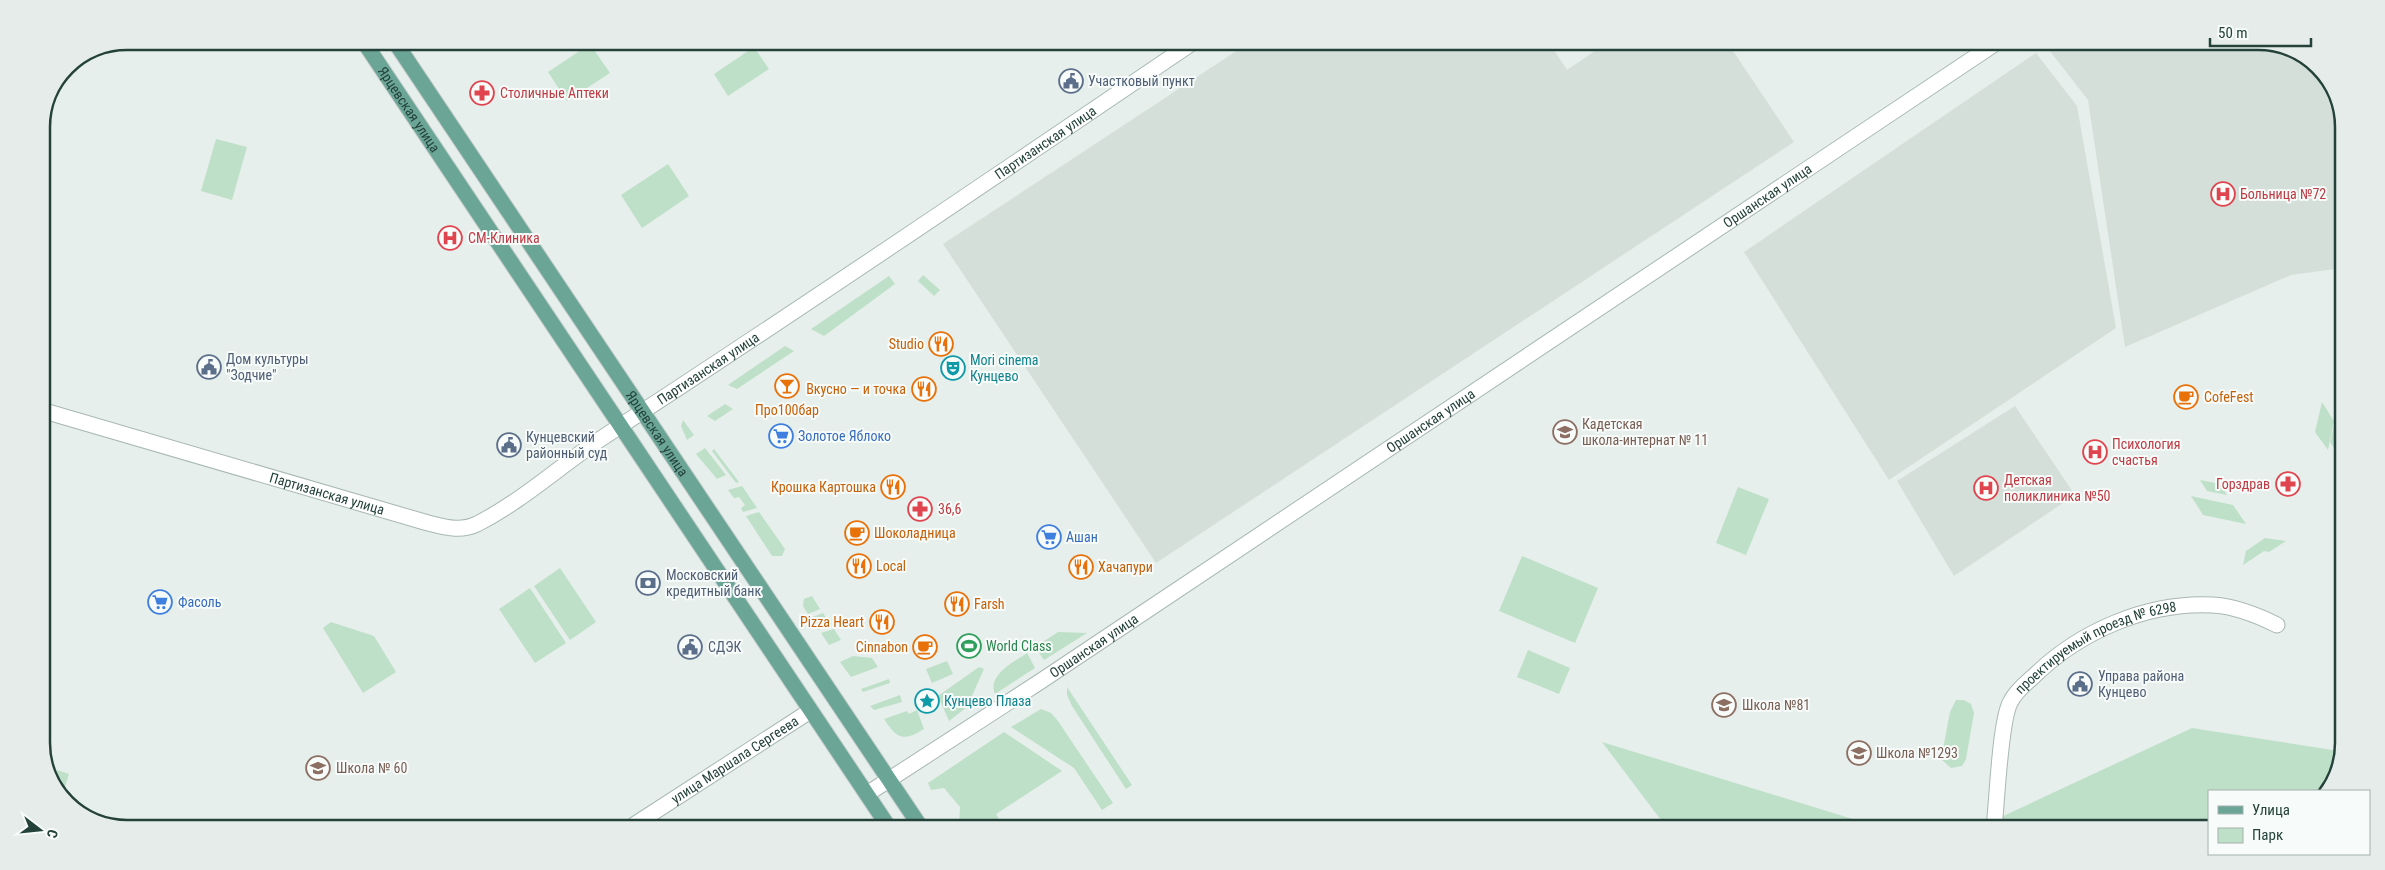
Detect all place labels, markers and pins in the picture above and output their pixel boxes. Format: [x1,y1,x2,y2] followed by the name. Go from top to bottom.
[1058,68,1084,94] public building icon: Участковый пункт
[1088,73,1195,89] place label: Участковый пункт
[469,80,495,106] pharmacy icon: Столичные Аптеки
[500,85,609,101] place label: Столичные Аптеки
[2210,181,2236,207] hospital icon: Больница №72
[2240,186,2326,202] place label: Больница №72
[437,225,463,251] hospital icon: СМ-Клиника
[468,230,540,246] place label: СМ-Клиника
[928,331,954,357] restaurant icon: Studio
[889,336,924,352] place label: Studio
[226,351,308,383] place label: Дом культуры "Зодчие"
[970,352,1039,384] place label: Mori cinema Кунцево
[196,354,222,380] public building icon: Дом культуры "Зодчие"
[940,355,966,381] theatre icon: Mori cinema Кунцево
[774,373,800,399] bar icon: Про100бар
[911,376,937,402] restaurant icon: Вкусно — и точка
[806,381,906,397] place label: Вкусно — и точка
[2173,384,2199,410] cafe icon: CofeFest
[2204,389,2253,405] place label: CofeFest
[755,402,819,418] place label: Про100бар
[1582,416,1708,448] place label: Кадетская школа-интернат № 11
[1552,419,1578,445] school or university icon: Кадетская школа-интернат № 11
[768,423,794,449] supermarket icon: Золотое Яблоко
[798,428,891,444] place label: Золотое Яблоко
[526,429,608,461] place label: Кунцевский районный суд
[496,432,522,458] public building icon: Кунцевский районный суд
[2112,436,2180,468] place label: Психология счастья
[2082,439,2108,465] hospital icon: Психология счастья
[2275,471,2301,497] pharmacy icon: Горздрав
[2004,472,2111,504] place label: Детская поликлиника №50
[880,474,906,500] restaurant icon: Крошка Картошка
[1973,475,1999,501] hospital icon: Детская поликлиника №50
[2216,476,2270,492] place label: Горздрав
[771,479,876,495] place label: Крошка Картошка
[907,496,933,522] pharmacy icon: 36,6
[938,501,962,517] place label: 36,6
[844,520,870,546] cafe icon: Шоколадница
[1036,524,1062,550] supermarket icon: Ашан
[874,525,956,541] place label: Шоколадница
[1066,529,1098,545] place label: Ашан
[846,553,872,579] restaurant icon: Local
[1068,554,1094,580] restaurant icon: Хачапури
[876,558,906,574] place label: Local
[1098,559,1153,575] place label: Хачапури
[666,567,761,599] place label: Московский кредитный банк
[635,570,661,596] bank icon: Московский кредитный банк
[147,589,173,615] supermarket icon: Фасоль
[944,591,970,617] restaurant icon: Farsh
[178,594,222,610] place label: Фасоль
[974,596,1005,612] place label: Farsh
[869,609,895,635] restaurant icon: Pizza Heart
[800,614,864,630] place label: Pizza Heart
[956,633,982,659] sports icon: World Class
[677,634,703,660] public building icon: СДЭК
[912,634,938,660] cafe icon: Cinnabon
[986,638,1052,654] place label: World Class
[708,639,741,655] place label: СДЭК
[856,639,908,655] place label: Cinnabon
[2098,668,2184,700] place label: Управа района Кунцево
[2067,671,2093,697] public building icon: Управа района Кунцево
[914,688,940,714] place icon: Кунцево Плаза
[1711,692,1737,718] school or university icon: Школа №81
[944,693,1031,709] place label: Кунцево Плаза
[1742,697,1810,713] place label: Школа №81
[1846,740,1872,766] school or university icon: Школа №1293
[1876,745,1958,761] place label: Школа №1293
[305,755,331,781] school or university icon: Школа № 60
[336,760,408,776] place label: Школа № 60

